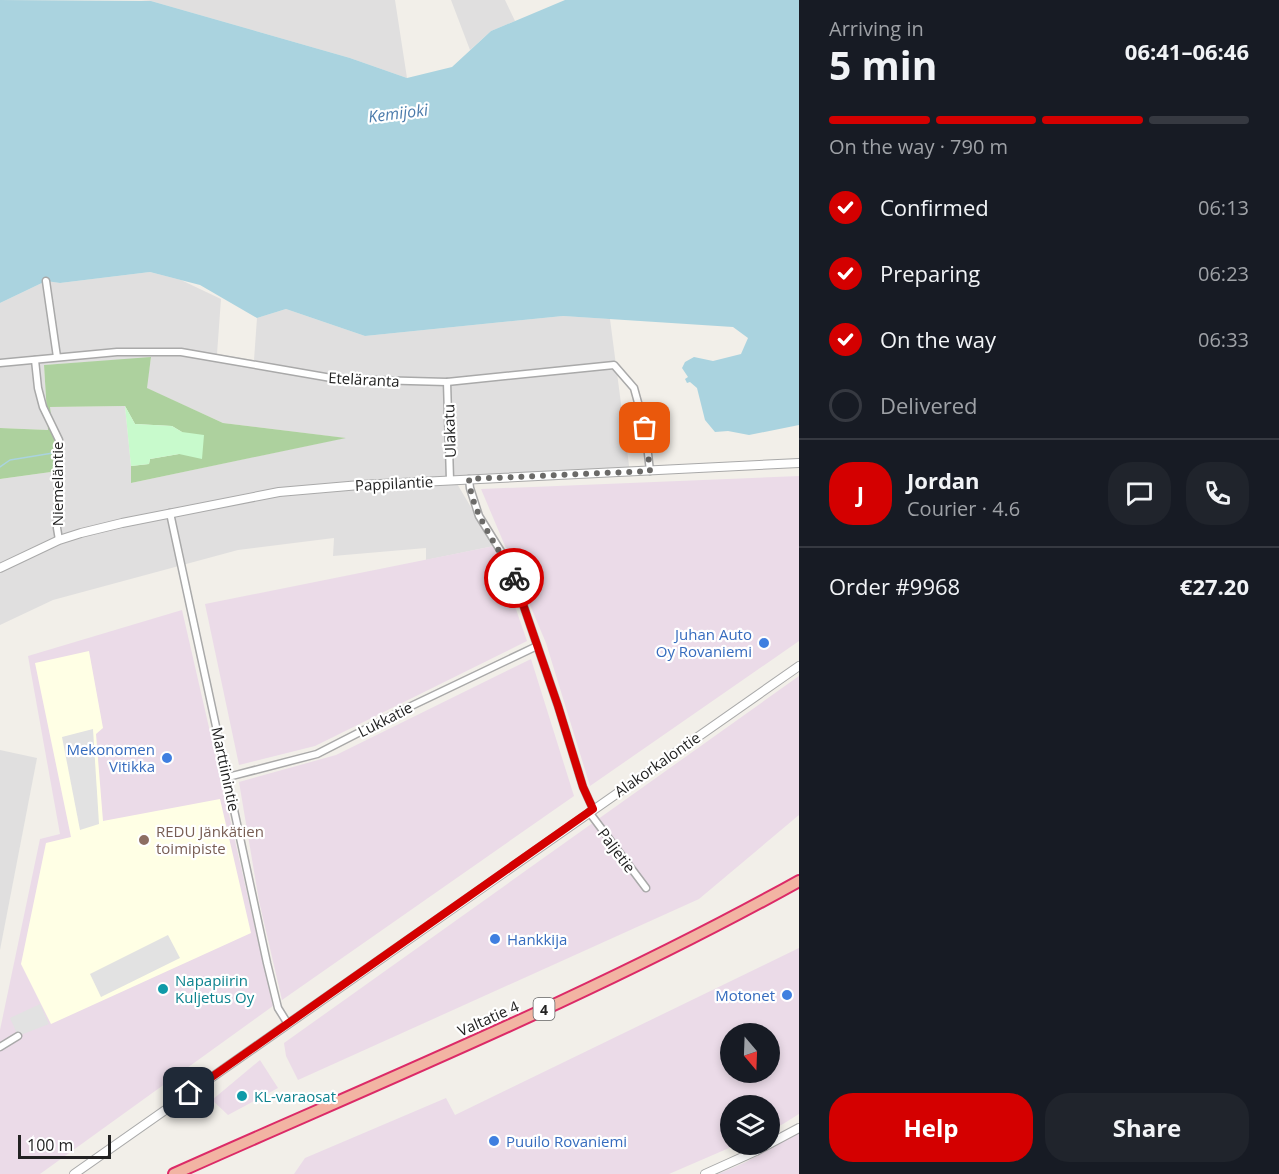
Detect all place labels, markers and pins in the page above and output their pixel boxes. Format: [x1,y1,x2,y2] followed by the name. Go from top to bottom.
[619,402,670,453] pin
[656,624,752,661] place label: Juhan Auto Oy Rovaniemi
[757,636,771,650] marker: Juhan Auto Oy Rovaniemi
[66,739,155,776] place label: Mekonomen Vitikka
[160,751,174,765] marker: Mekonomen Vitikka
[156,821,264,858] place label: REDU Jänkätien toimipiste
[137,833,151,847] marker: REDU Jänkätien toimipiste
[507,929,567,949] place label: Hankkija
[488,932,502,946] marker: Hankkija
[175,970,255,1007] place label: Napapiirin Kuljetus Oy
[156,982,170,996] marker: Napapiirin Kuljetus Oy
[715,985,775,1005] place label: Motonet
[780,988,794,1002] marker: Motonet
[163,1067,214,1118] pin
[254,1086,336,1106] place label: KL-varaosat
[235,1089,249,1103] marker: KL-varaosat
[506,1131,627,1151] place label: Puuilo Rovaniemi
[487,1134,501,1148] marker: Puuilo Rovaniemi

